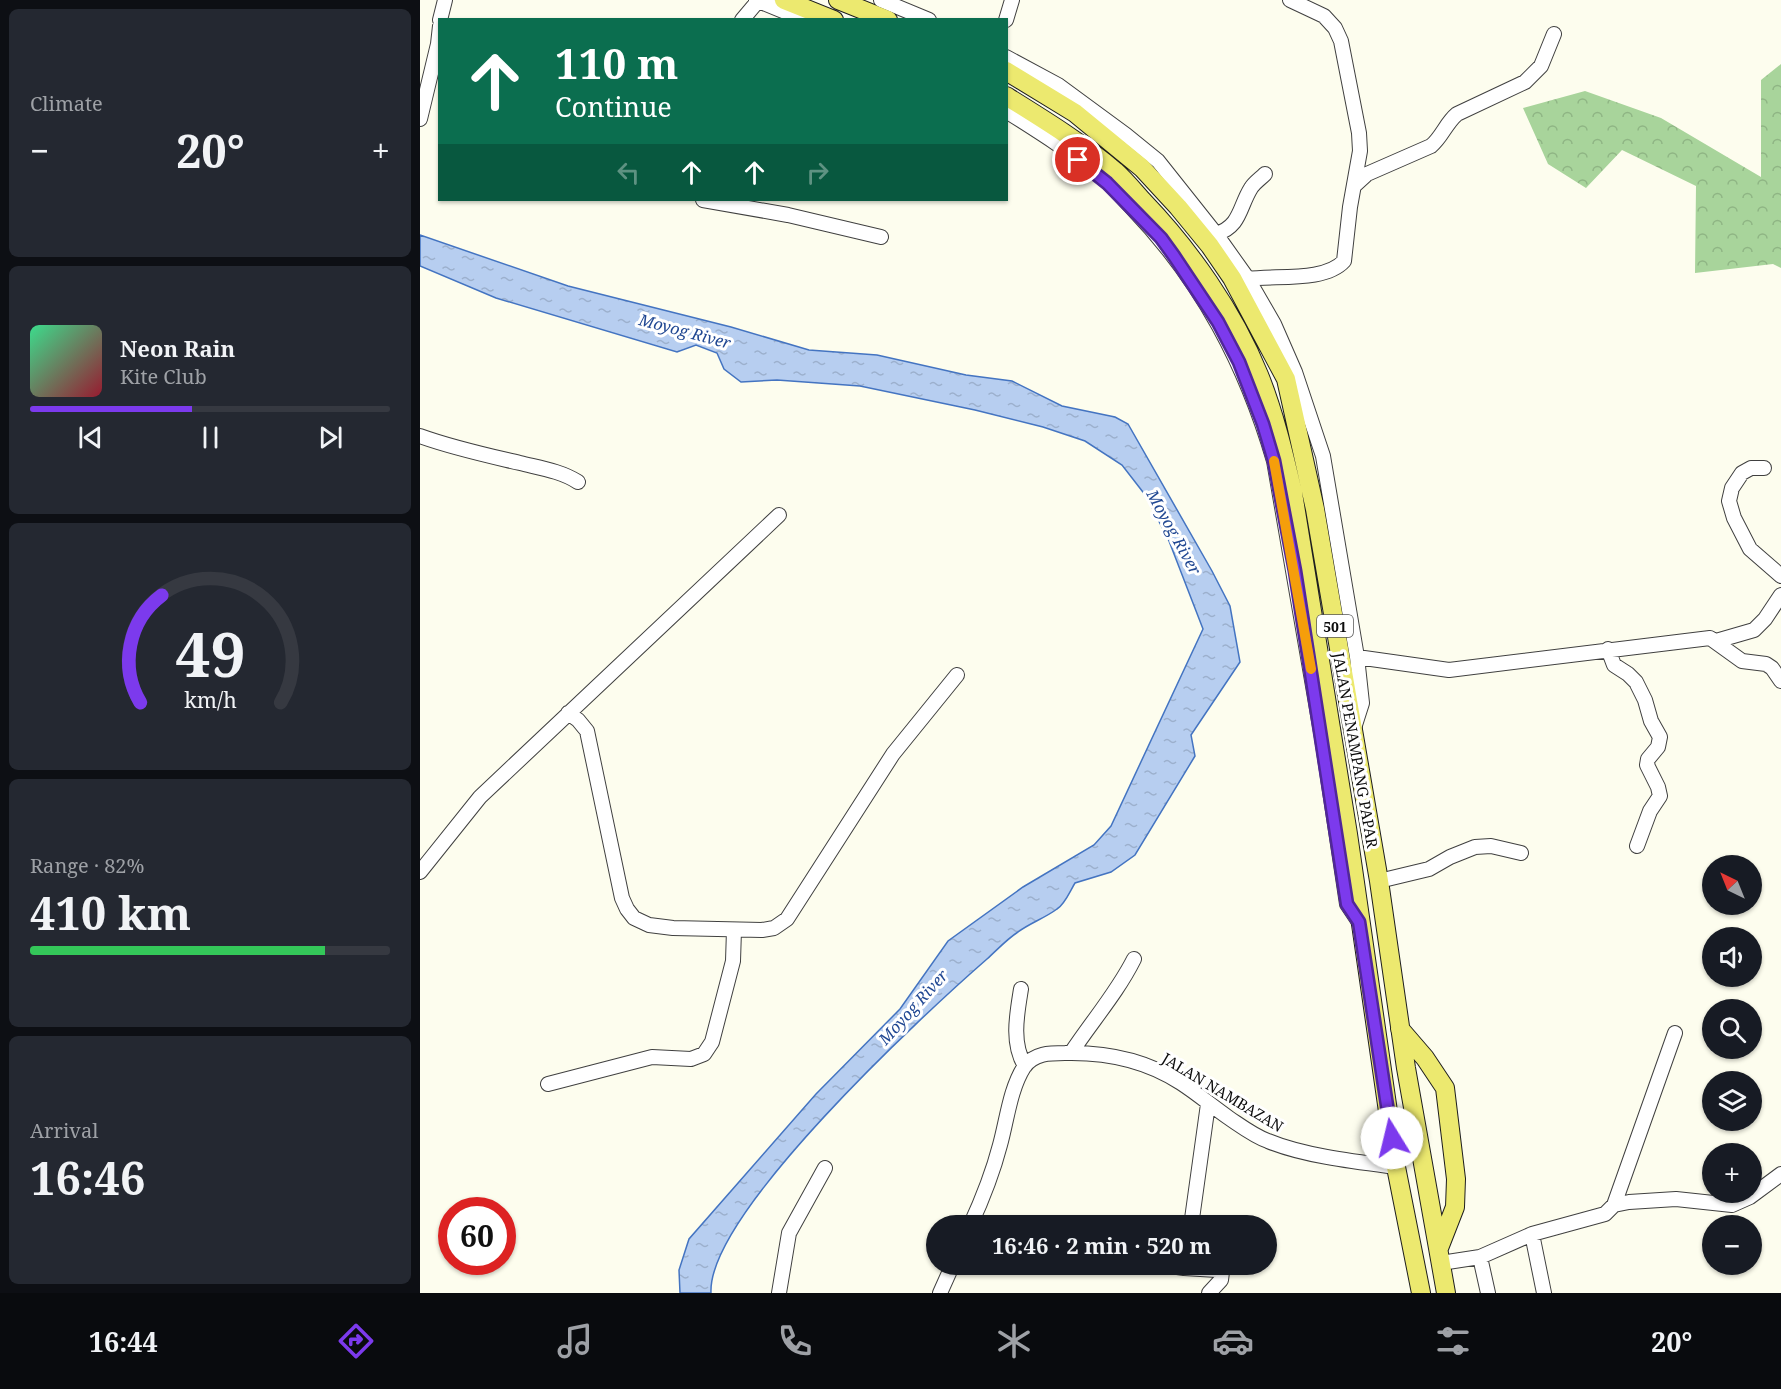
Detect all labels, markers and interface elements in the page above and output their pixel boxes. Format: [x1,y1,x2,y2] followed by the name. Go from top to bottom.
[555,34,679,91] text: 110 m
[456,42,534,120] icon: ahead
[555,88,672,125] text: Continue
[30,90,103,117] text: Climate
[176,120,245,181] text: 20°
[30,128,49,173] text: −
[372,128,390,173] text: +
[1052,134,1103,185] pin
[1061,143,1094,176] icon: arrive
[612,156,645,189] icon: left
[675,156,708,189] icon: ahead
[738,156,771,189] icon: ahead
[801,156,834,189] icon: right
[636,308,734,354] water label: Moyog River
[120,333,235,363] text: Neon Rain
[120,363,207,390] text: Kite Club
[74,421,107,454] icon: previous
[194,421,227,454] icon: pause
[314,421,347,454] icon: next
[1141,485,1207,579] water label: Moyog River
[175,611,245,696] text: 49
[1317,615,1353,637] road number: 501
[1329,650,1383,850] street label: JALAN PENAMPANG PAPAR
[184,686,237,715] text: km/h
[30,852,144,879] text: Range · 82%
[1702,855,1762,915] north arrow
[1702,855,1762,1275] map controls
[30,882,191,943] text: 410 km
[1702,927,1762,987] button: sound
[873,964,953,1050] water label: Moyog River
[1702,999,1762,1059] button: search
[1158,1047,1288,1136] street label: JALAN NAMBAZAN
[1702,1071,1762,1131] button: layers
[1360,1106,1424,1170] position arrow
[30,1117,98,1144] text: Arrival
[1702,1143,1762,1203] button: +
[30,1147,145,1208] text: 16:46
[438,1197,516,1275] speed limit sign: 60
[1702,1215,1762,1275] button: −
[992,1230,1211,1260] text: 16:46 · 2 min · 520 m
[335,1320,377,1362] icon: directions
[554,1320,596,1362] icon: music
[774,1320,816,1362] icon: phone
[993,1320,1035,1362] icon: climate
[1212,1320,1254,1362] icon: car
[1432,1320,1474,1362] icon: filters
[89,1323,158,1360] text: 16:44
[1651,1323,1692,1360] text: 20°

